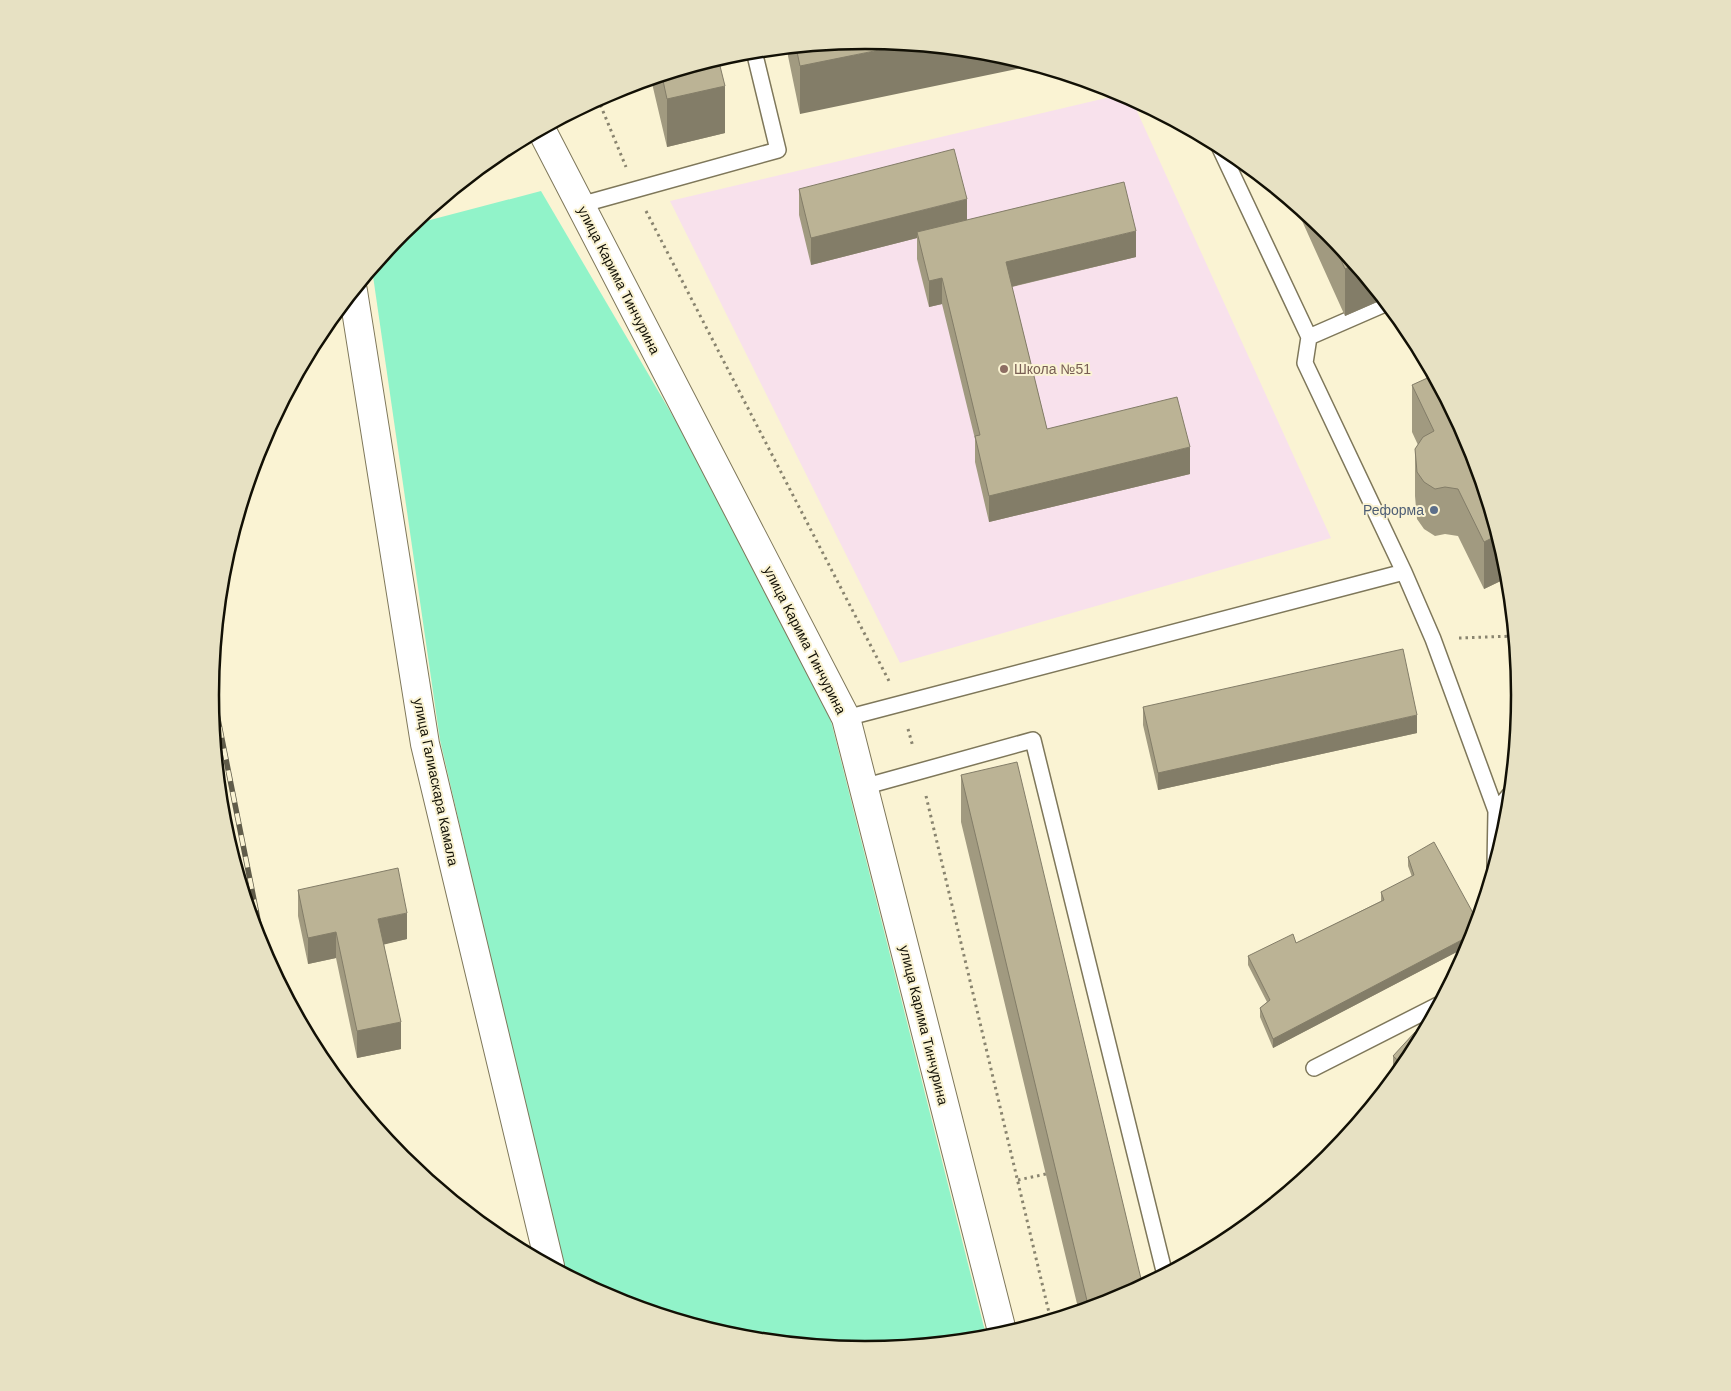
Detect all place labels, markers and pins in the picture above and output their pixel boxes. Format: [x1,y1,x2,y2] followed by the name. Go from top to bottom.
[1014,361,1091,377] place label: Школа №51
[998,363,1010,375] marker: Школа №51
[1363,502,1424,518] place label: Реформа
[1428,504,1440,516] marker: Реформа

